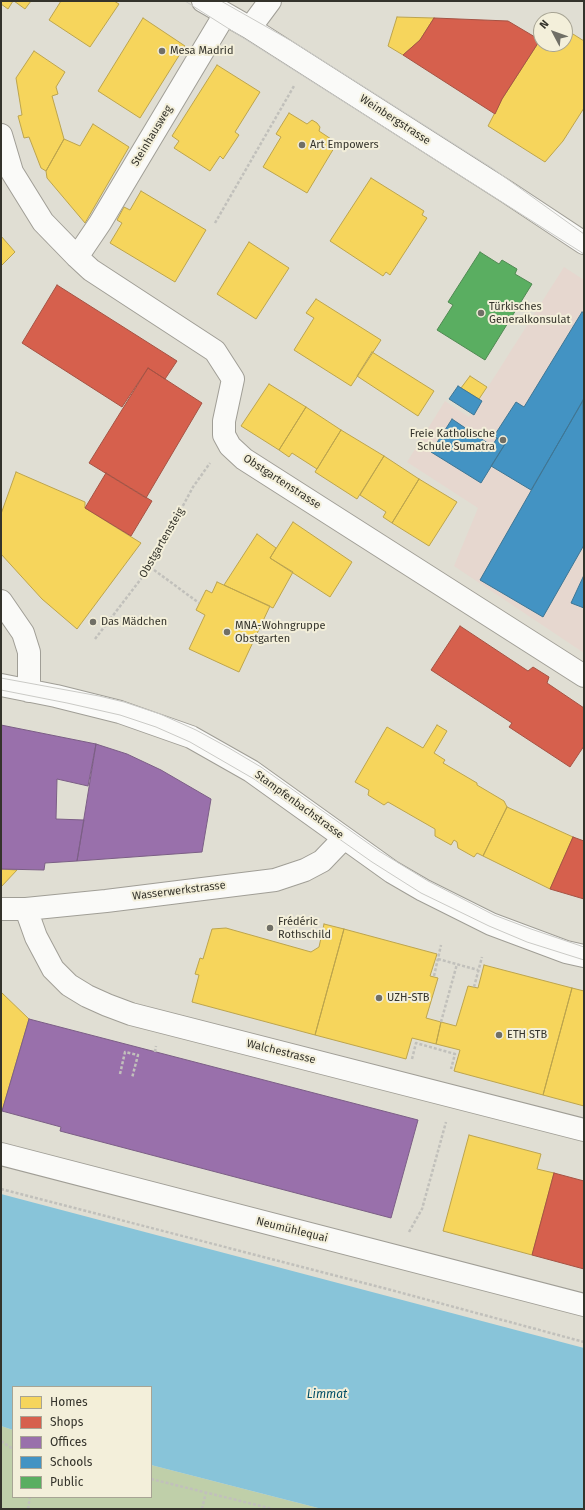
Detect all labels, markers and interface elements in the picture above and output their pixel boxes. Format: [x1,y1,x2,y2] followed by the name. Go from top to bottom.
[533,12,573,52] north arrow
[537,17,552,31] text: N
[170,44,234,58] place label: Mesa Madrid
[157,46,167,56] marker: Mesa Madrid
[357,92,433,148] street label: Weinbergstrasse
[129,103,175,169] street label: Steinhausweg
[310,138,379,152] place label: Art Empowers
[297,140,307,150] marker: Art Empowers
[489,300,570,326] place label: Türkisches Generalkonsulat
[476,308,486,318] marker: Türkisches Generalkonsulat
[410,427,495,453] place label: Freie Katholische Schule Sumatra
[498,435,508,445] marker: Freie Katholische Schule Sumatra
[241,452,323,512] street label: Obstgartenstrasse
[137,506,187,580] street label: Obstgartensteig
[101,615,167,629] place label: Das Mädchen
[88,617,98,627] marker: Das Mädchen
[235,619,325,645] place label: MNA-Wohngruppe Obstgarten
[222,627,232,637] marker: MNA-Wohngruppe Obstgarten
[252,768,346,842] street label: Stampfenbachstrasse
[132,879,226,903] street label: Wasserwerkstrasse
[278,915,331,941] place label: Frédéric Rothschild
[265,923,275,933] marker: Frédéric Rothschild
[387,991,430,1005] place label: UZH-STB
[374,993,384,1003] marker: UZH-STB
[507,1028,547,1042] place label: ETH STB
[494,1030,504,1040] marker: ETH STB
[245,1037,317,1067] street label: Walchestrasse
[255,1215,329,1245] street label: Neumühlequai
[12,1386,152,1498] legend
[307,1388,347,1402] water label: Limmat
[50,1395,88,1409] text: Homes
[50,1415,83,1429] text: Shops
[50,1435,87,1449] text: Offices
[50,1455,92,1469] text: Schools
[50,1475,83,1489] text: Public

